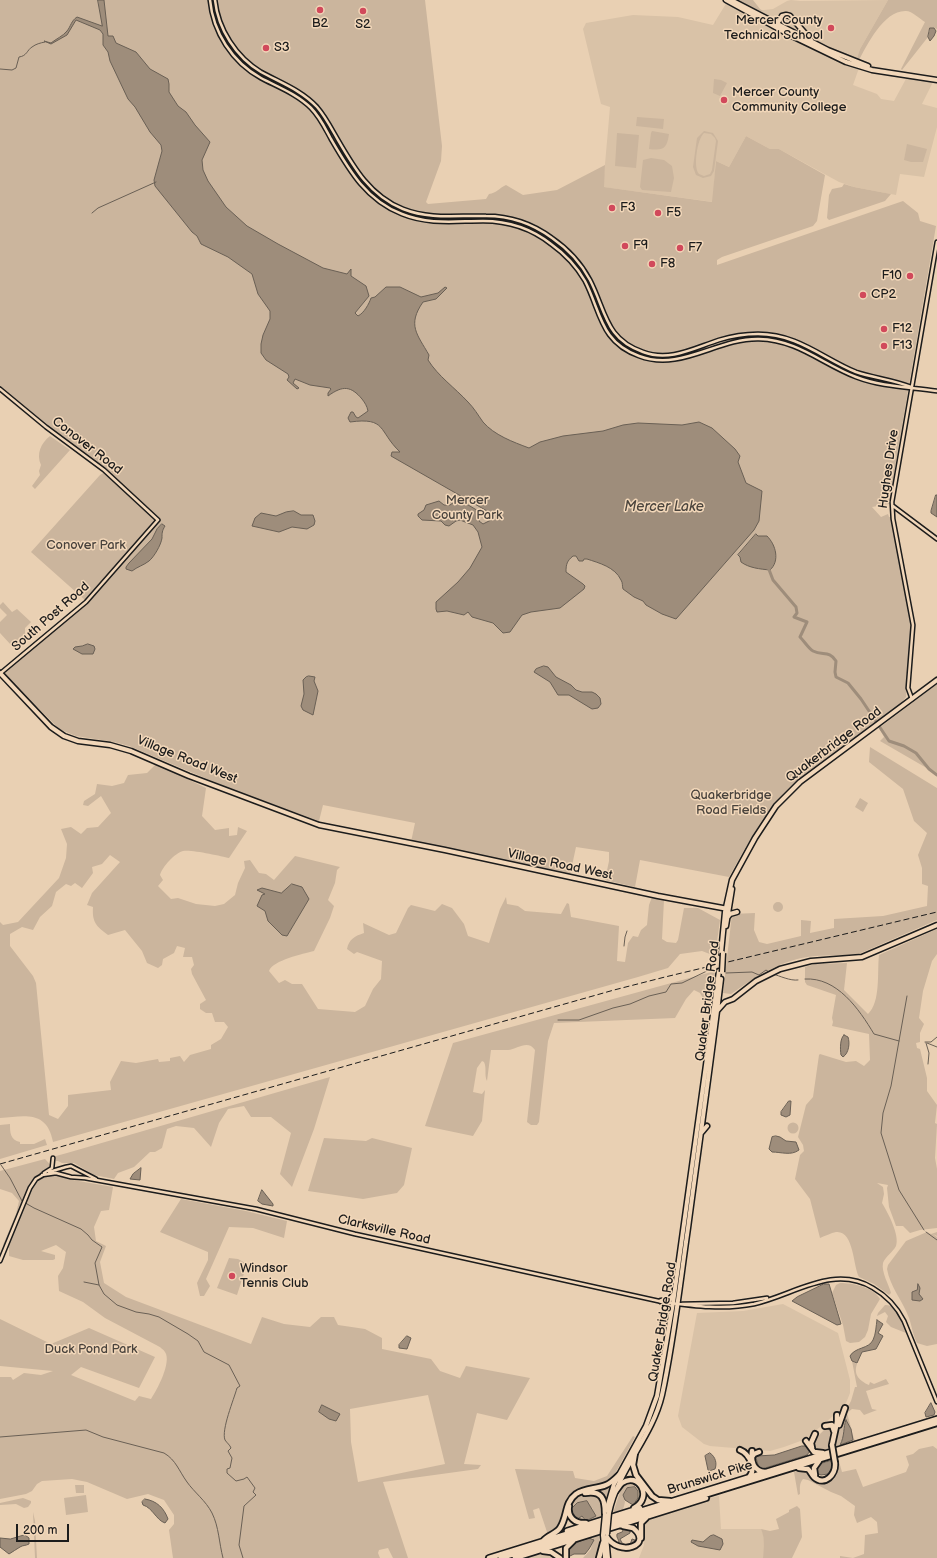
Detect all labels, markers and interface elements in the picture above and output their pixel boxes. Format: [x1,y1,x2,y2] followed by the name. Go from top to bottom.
[315,5,325,15] marker: B2
[358,6,368,16] marker: S2
[724,13,823,44] place label: Mercer County Technical School
[312,16,328,32] place label: B2
[355,17,371,33] place label: S2
[826,23,836,33] marker: Mercer County Technical School
[274,40,290,56] place label: S3
[261,43,271,53] marker: S3
[732,85,846,116] place label: Mercer County Community College
[719,95,729,105] marker: Mercer County Community College
[620,200,636,216] place label: F3
[607,203,617,213] marker: F3
[666,205,681,221] place label: F5
[653,208,663,218] marker: F5
[633,238,648,254] place label: F9
[688,240,702,256] place label: F7
[620,241,630,251] marker: F9
[675,243,685,253] marker: F7
[660,256,675,272] place label: F8
[647,259,657,269] marker: F8
[882,268,902,284] place label: F10
[905,271,915,281] marker: F10
[871,287,896,303] place label: CP2
[858,290,868,300] marker: CP2
[892,321,912,337] place label: F12
[879,324,889,334] marker: F12
[892,338,913,354] place label: F13
[879,341,889,351] marker: F13
[49,414,125,478] street label: Conover Road
[876,428,902,510] street label: Hughes Drive
[432,493,502,524] park label: Mercer County Park
[624,499,704,515] water label: Mercer Lake
[46,538,126,554] park label: Conover Park
[9,579,93,655] street label: South Post Road
[783,704,885,786] street label: Quakerbridge Road
[134,733,240,787] street label: Village Road West
[690,788,772,819] park label: Quakerbridge Road Fields
[506,846,614,884] street label: Village Road West
[693,940,723,1062] street label: Quaker Bridge Road
[336,1212,432,1248] street label: Clarksville Road
[240,1261,309,1292] place label: Windsor Tennis Club
[646,1261,680,1383] street label: Quaker Bridge Road
[227,1271,237,1281] marker: Windsor Tennis Club
[45,1342,137,1358] park label: Duck Pond Park
[666,1458,754,1498] street label: Brunswick Pike
[18,1516,71,1542] scale bar
[23,1523,57,1538] text: 200 m

